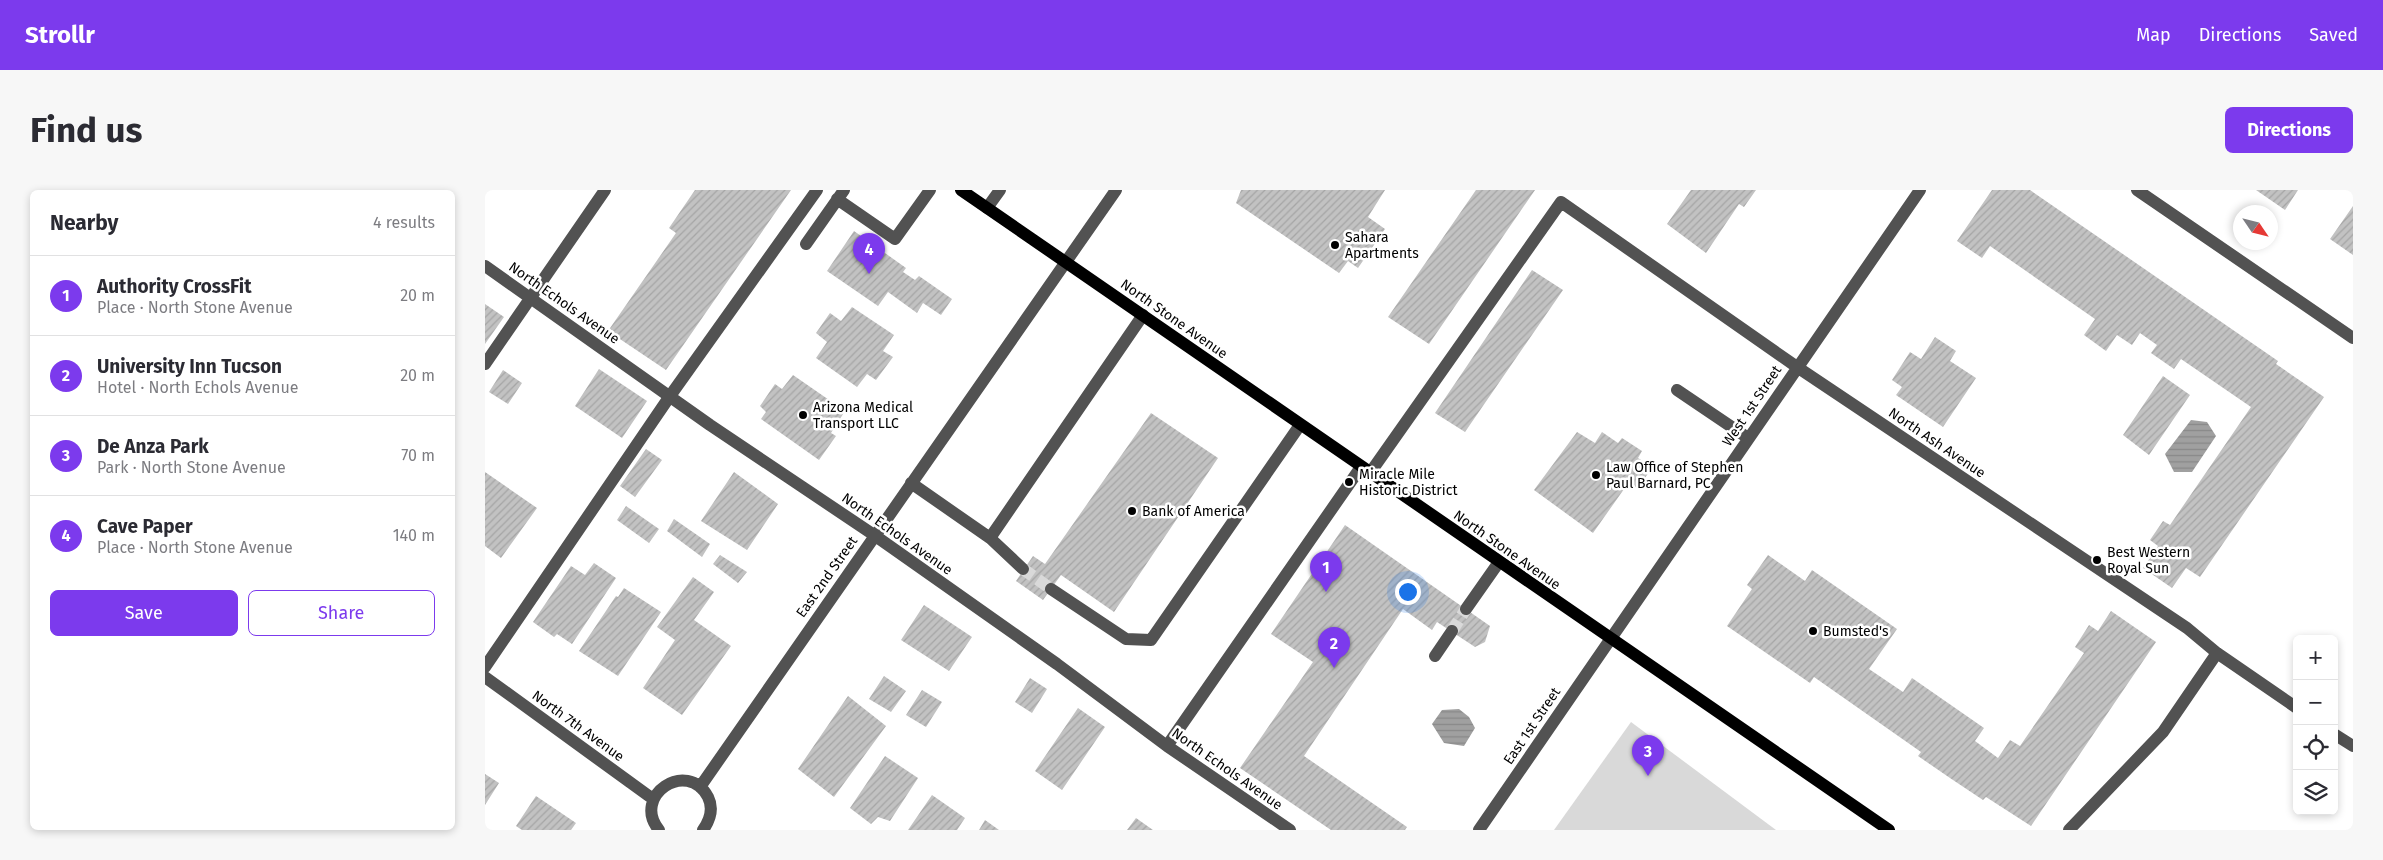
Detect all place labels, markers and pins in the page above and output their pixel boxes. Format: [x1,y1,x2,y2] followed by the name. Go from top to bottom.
[1345,229,1419,262] place label: Sahara Apartments
[853,233,885,274] pin: 4
[1329,239,1341,251] marker: Sahara Apartments
[813,399,913,432] place label: Arizona Medical Transport LLC
[797,409,809,421] marker: Arizona Medical Transport LLC
[1606,459,1743,492] place label: Law Office of Stephen Paul Barnard, PC
[1359,466,1458,499] place label: Miracle Mile Historic District
[1590,469,1602,481] marker: Law Office of Stephen Paul Barnard, PC
[1343,476,1355,488] marker: Miracle Mile Historic District
[1142,503,1245,520] place label: Bank of America
[1126,505,1138,517] marker: Bank of America
[2107,544,2190,577] place label: Best Western Royal Sun
[1310,551,1342,592] pin: 1
[2091,554,2103,566] marker: Best Western Royal Sun
[1823,623,1889,640] place label: Bumsted's
[1807,625,1819,637] marker: Bumsted's
[1318,627,1350,668] pin: 2
[1632,735,1664,776] pin: 3

